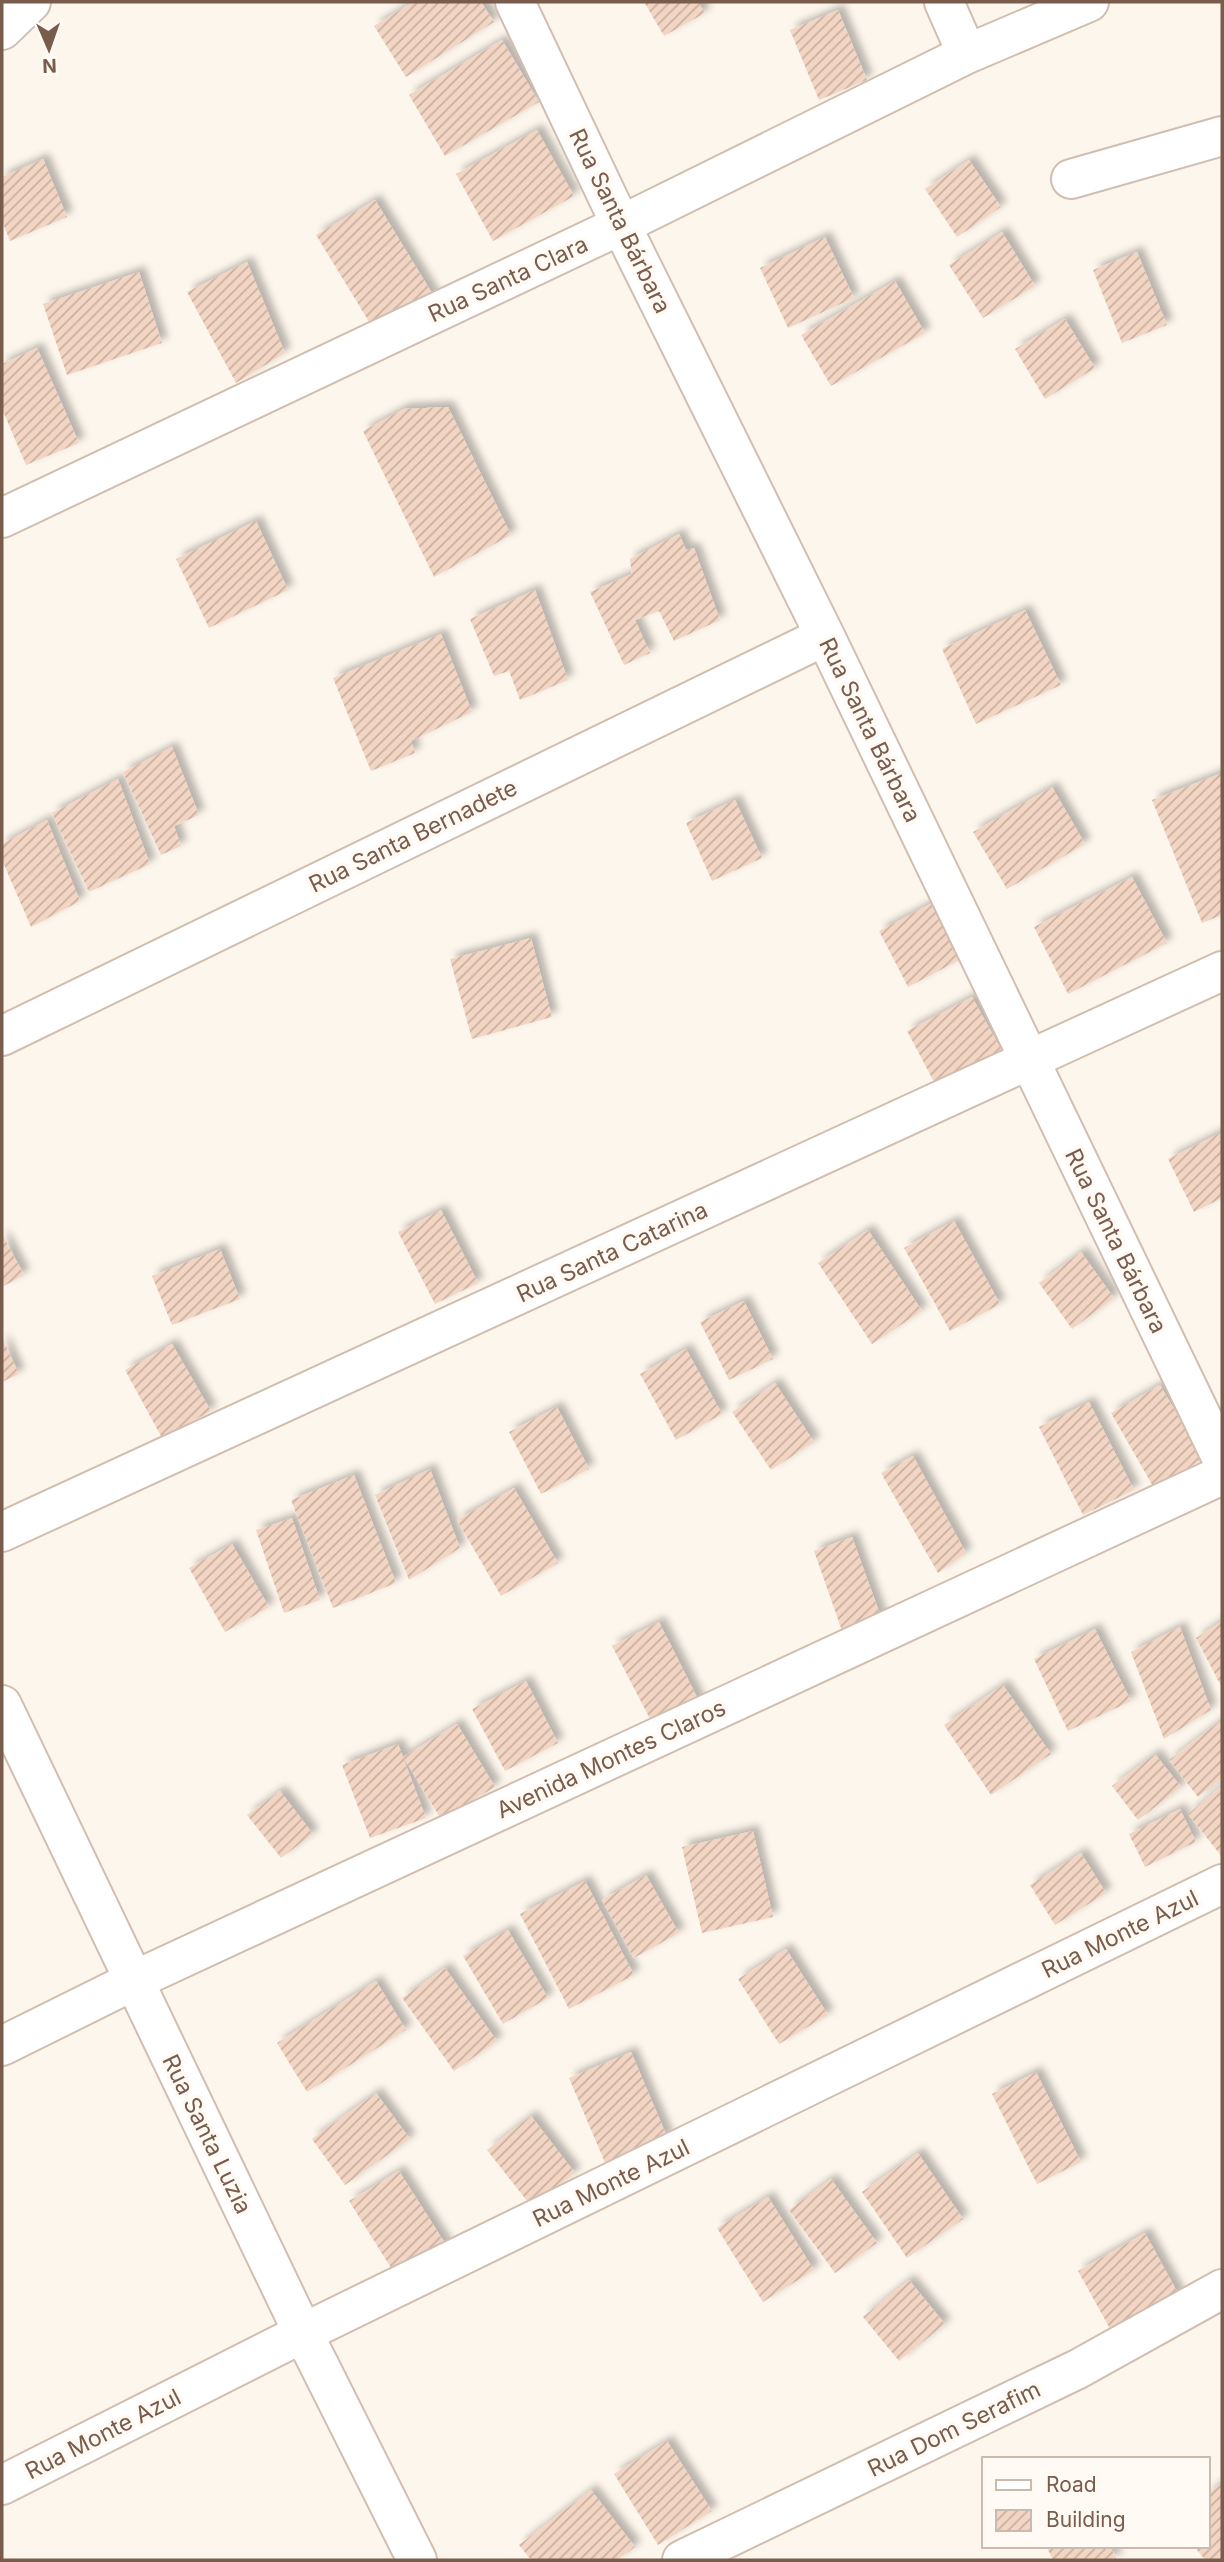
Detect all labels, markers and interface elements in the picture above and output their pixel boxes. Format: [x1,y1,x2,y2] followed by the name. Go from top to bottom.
[14,14,84,84] north arrow
[42,54,57,77] text: N
[563,124,677,318] street label: Rua Santa Bárbara
[424,230,592,328] street label: Rua Santa Clara
[813,633,927,827] street label: Rua Santa Bárbara
[304,773,522,899] street label: Rua Santa Bernadete
[1059,1144,1173,1338] street label: Rua Santa Bárbara
[512,1195,712,1309] street label: Rua Santa Catarina
[492,1694,730,1824] street label: Avenida Montes Claros
[1037,1884,1203,1984] street label: Rua Monte Azul
[156,2050,258,2218] street label: Rua Santa Luzia
[528,2133,694,2233] street label: Rua Monte Azul
[863,2375,1045,2483] street label: Rua Dom Serafim
[21,2383,185,2485] street label: Rua Monte Azul
[982,2457,1210,2548] legend
[1046,2472,1097,2497] text: Road
[1046,2507,1126,2532] text: Building

